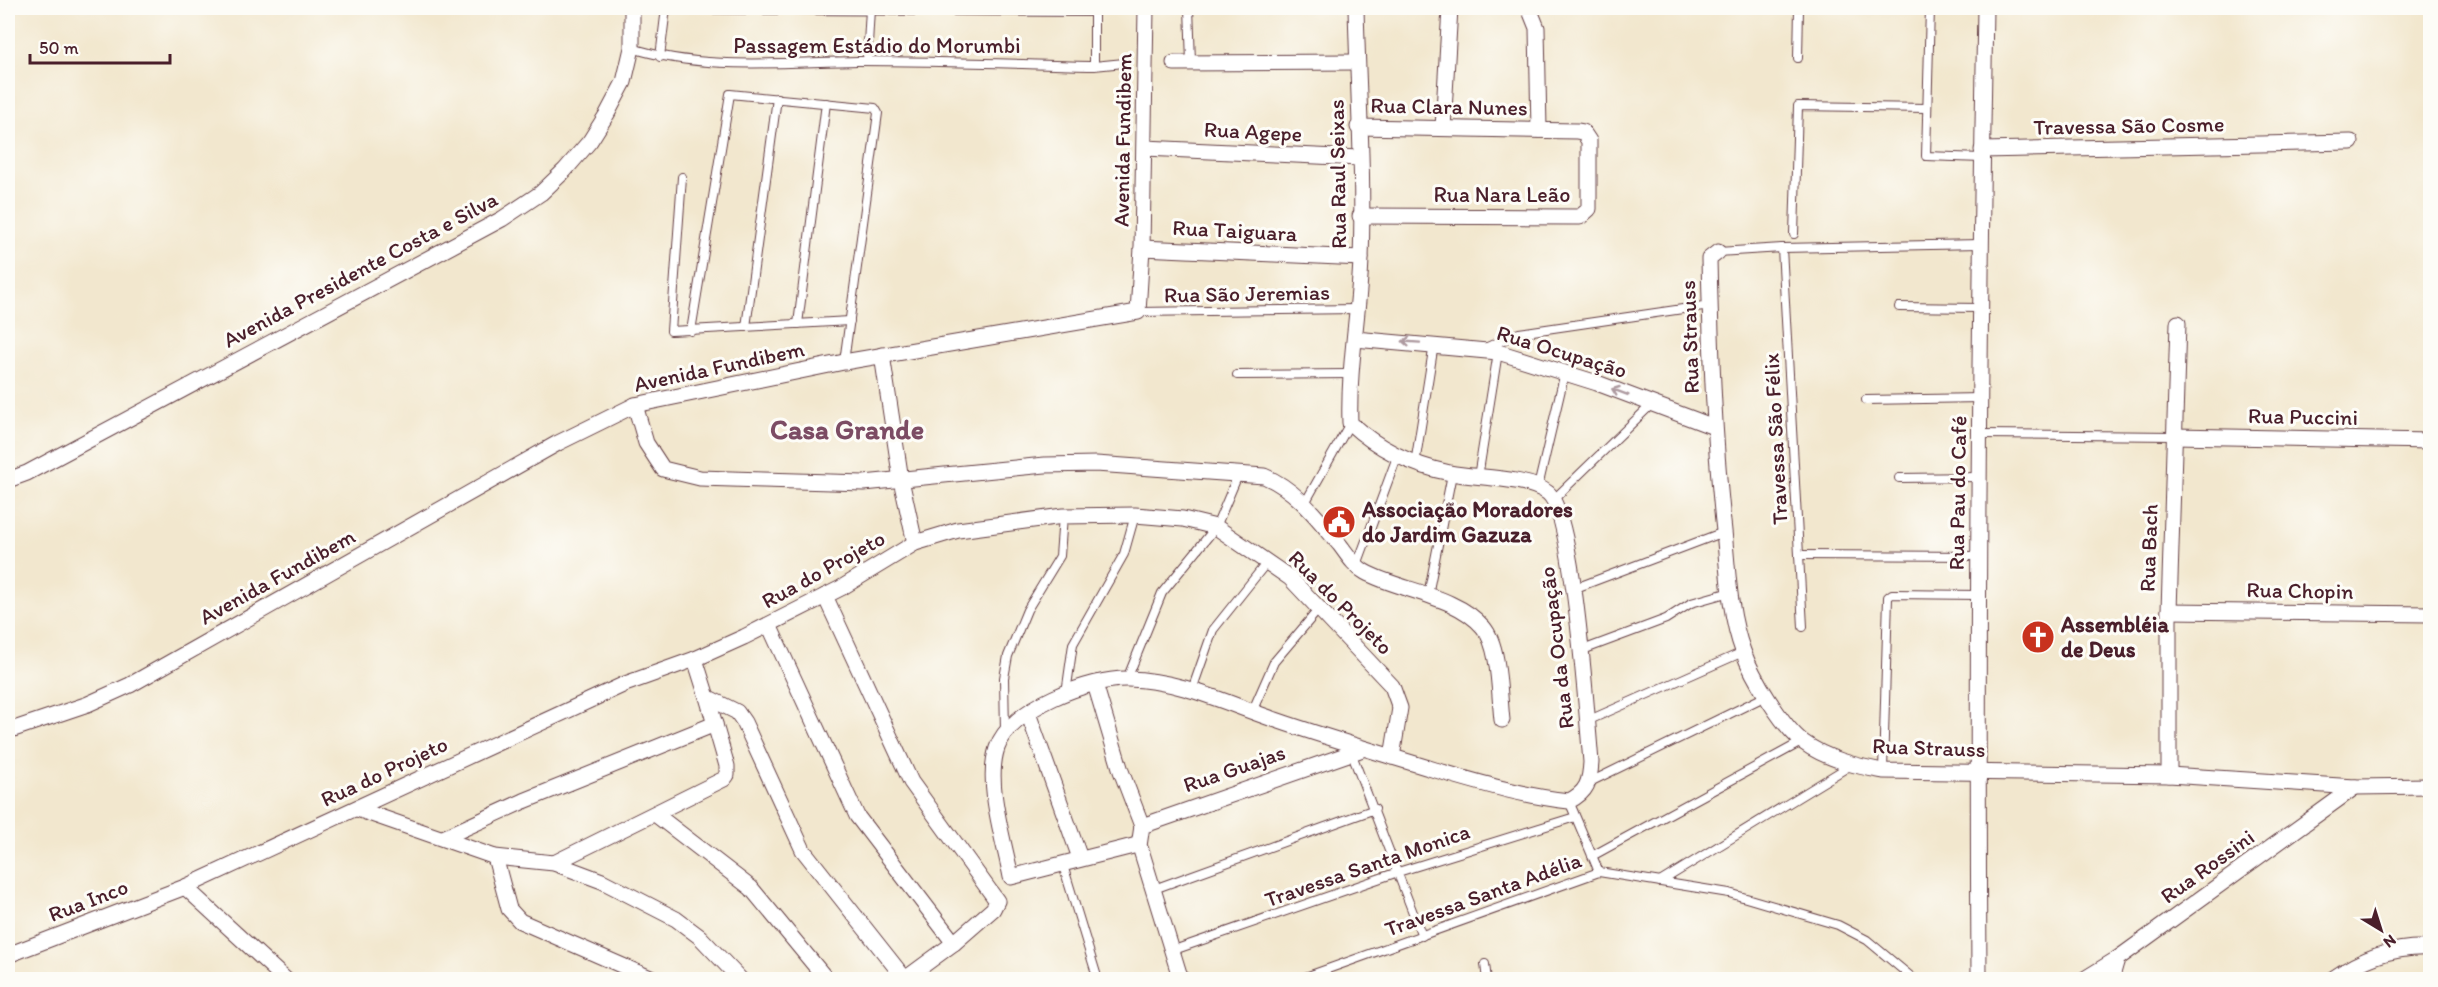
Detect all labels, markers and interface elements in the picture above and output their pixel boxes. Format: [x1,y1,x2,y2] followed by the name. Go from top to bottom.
[30,27,170,65] scale bar
[733,32,1021,59] street label: Passagem Estádio do Morumbi
[39,37,79,59] text: 50 m
[1107,52,1138,227] street label: Avenida Fundibem
[1370,92,1528,121] street label: Rua Clara Nunes
[1323,99,1352,249] street label: Rua Raul Seixas
[2033,110,2225,141] street label: Travessa São Cosme
[1203,115,1303,148] street label: Rua Agepe
[1434,181,1570,208] street label: Rua Nara Leão
[218,185,503,353] street label: Avenida Presidente Costa e Silva
[1172,214,1299,247] street label: Rua Taiguara
[1164,279,1330,308] street label: Rua São Jeremias
[1674,280,1705,394] street label: Rua Strauss
[1493,319,1630,384] street label: Rua Ocupação
[631,335,807,398] street label: Avenida Fundibem
[1401,337,1421,348] one-way arrow
[1758,352,1793,525] street label: Travessa São Félix
[1611,385,1630,396] one-way arrow
[2248,402,2358,431] street label: Rua Puccini
[770,412,924,446] district label: Casa Grande
[1943,415,1972,571] street label: Rua Pau do Café
[1361,496,1573,548] place label: Associação Moradores do Jardim Gazuza
[1321,504,1357,540] public building icon: Associação Moradores do Jardim Gazuza
[2133,504,2164,593] street label: Rua Bach
[195,522,360,630] street label: Avenida Fundibem
[757,524,890,614] street label: Rua do Projeto
[1283,544,1399,660] street label: Rua do Projeto
[1533,565,1580,731] street label: Rua da Ocupação
[2246,576,2354,605] street label: Rua Chopin
[2060,611,2169,663] place label: Assembléia de Deus
[2020,619,2056,655] church icon: Assembléia de Deus
[316,730,452,813] street label: Rua do Projeto
[1872,732,1986,763] street label: Rua Strauss
[1180,738,1289,799] street label: Rua Guajas
[1261,818,1473,913] street label: Travessa Santa Monica
[2155,823,2259,909] street label: Rua Rossini
[1381,846,1586,943] street label: Travessa Santa Adélia
[45,873,132,928] street label: Rua Inco
[2351,900,2411,960] north arrow
[2380,931,2400,952] text: N

